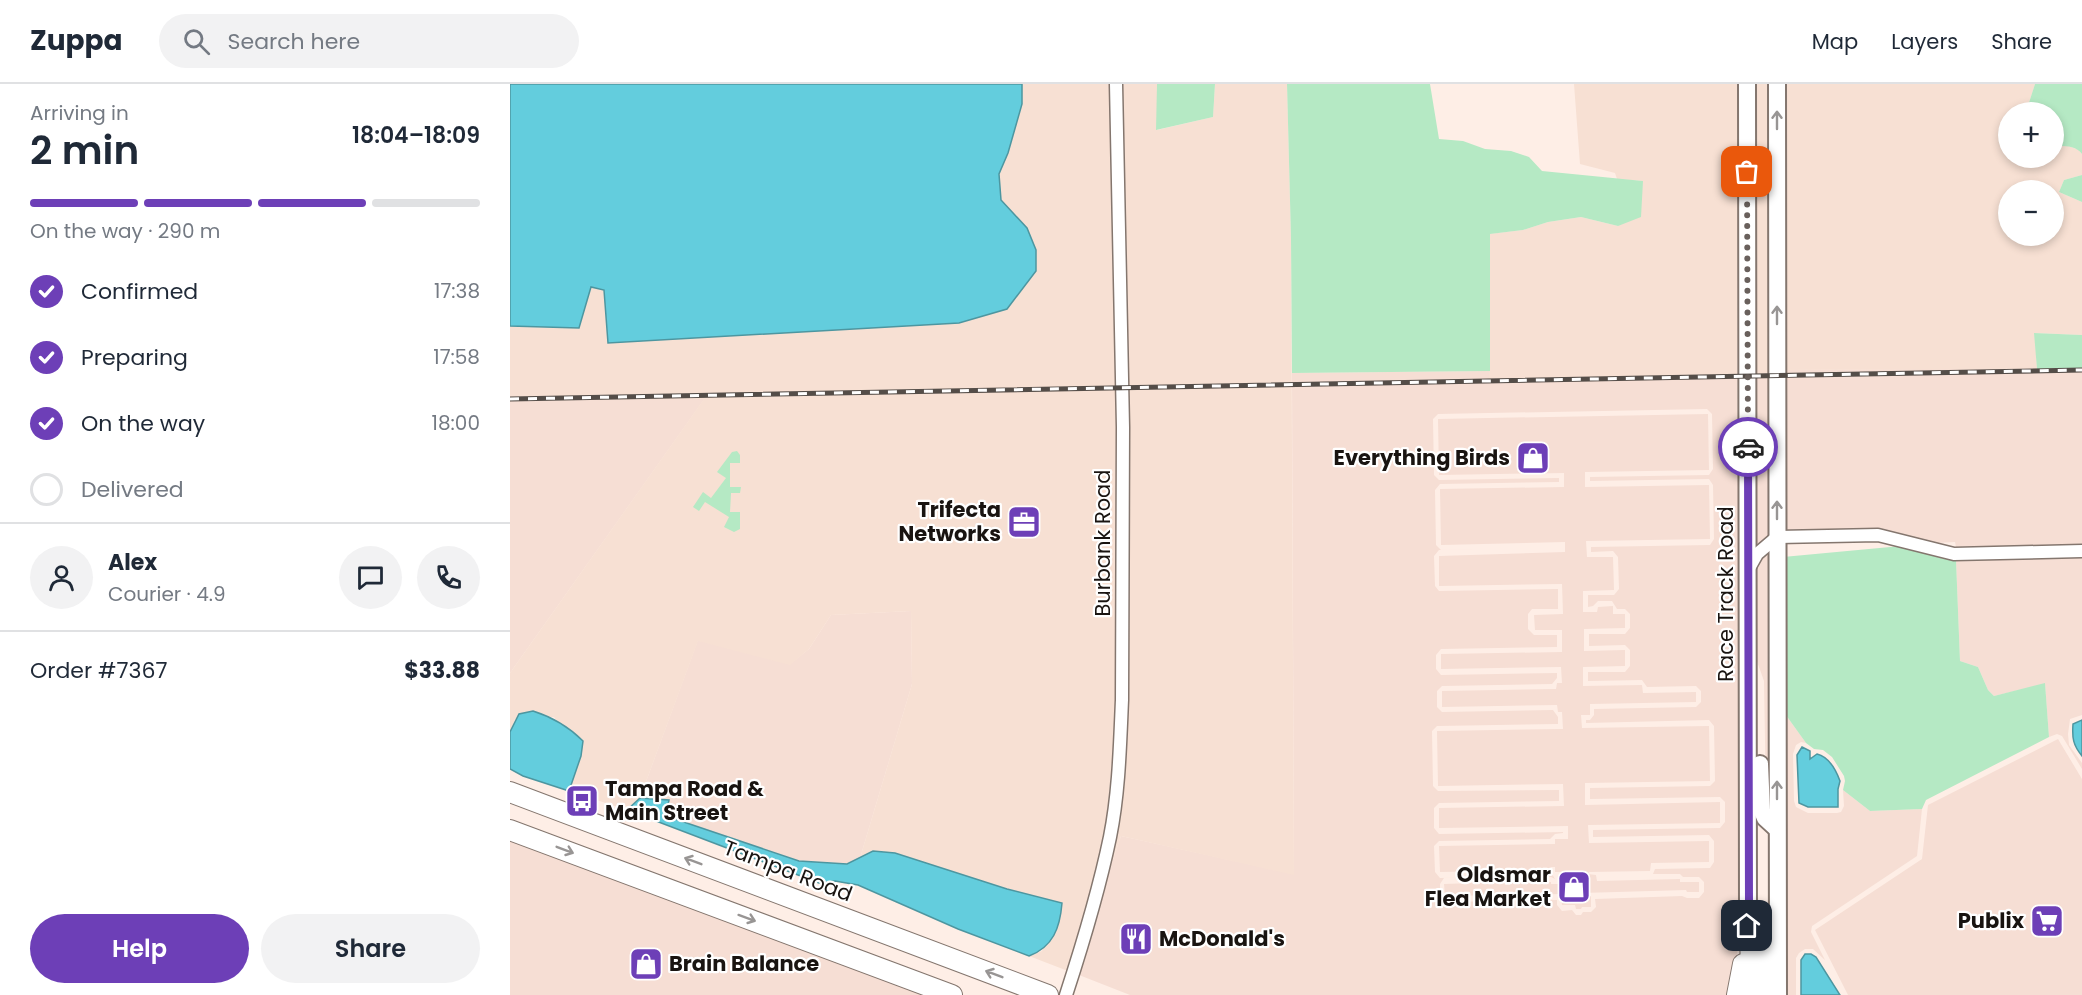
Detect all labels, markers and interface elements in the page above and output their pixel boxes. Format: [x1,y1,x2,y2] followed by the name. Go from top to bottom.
[159,14,579,68] search box
[30,21,123,60] text: Zuppa
[180,25,213,58] icon: search
[228,26,360,57] text: Search here
[1812,27,1858,56] text: Map
[1891,27,1958,56] text: Layers
[1991,27,2052,56] text: Share
[30,99,129,127] text: Arriving in
[1998,102,2064,246] map controls
[1998,102,2064,168] button: +
[1771,110,1783,130] one-way arrow
[352,120,480,151] text: 18:04–18:09
[30,123,139,178] text: 2 min
[1721,146,1772,197] pin
[1730,155,1763,188] icon: bag
[1998,180,2064,246] button: −
[30,217,220,245] text: On the way · 290 m
[30,275,63,308] icon: check
[81,276,198,307] text: Confirmed
[434,277,480,305] text: 17:38
[1771,305,1783,325] one-way arrow
[30,341,63,374] icon: check
[81,342,188,373] text: Preparing
[433,343,480,371] text: 17:58
[30,407,63,440] icon: check
[81,408,205,439] text: On the way
[432,409,480,437] text: 18:00
[1718,417,1778,477] courier
[1732,431,1765,464] icon: car
[1515,440,1551,476] shop icon: Everything Birds
[1334,443,1510,472] place label: Everything Birds
[1088,470,1117,617] street label: Burbank Road
[81,474,184,505] text: Delivered
[898,495,1001,548] place label: Trifecta Networks
[1771,500,1783,520] one-way arrow
[1006,504,1042,540] office icon: Trifecta Networks
[1711,506,1740,682] street label: Race Track Road
[30,546,93,609] button: person
[339,546,402,609] button: chat
[417,546,480,609] button: phone
[108,547,157,578] text: Alex
[108,580,226,608] text: Courier · 4.9
[30,655,168,686] text: Order #7367
[404,655,480,686] text: $33.88
[605,774,764,827] place label: Tampa Road & Main Street
[1771,780,1783,800] one-way arrow
[564,783,600,819] bus stop icon: Tampa Road & Main Street
[720,833,857,908] street label: Tampa Road
[555,845,574,856] one-way arrow
[685,855,703,866] one-way arrow
[1425,860,1551,913] place label: Oldsmar Flea Market
[1556,869,1592,905] shop icon: Oldsmar Flea Market
[1721,900,1772,951] pin
[2029,903,2065,939] supermarket icon: Publix
[1958,906,2025,935] place label: Publix
[1730,909,1763,942] icon: home
[30,914,249,983] button: Help
[261,914,480,983] button: Share
[738,914,756,925] one-way arrow
[1118,921,1154,957] restaurant icon: McDonald's
[1159,924,1285,953] place label: McDonald's
[628,946,664,982] shop icon: Brain Balance
[669,949,819,978] place label: Brain Balance
[985,968,1003,979] one-way arrow

